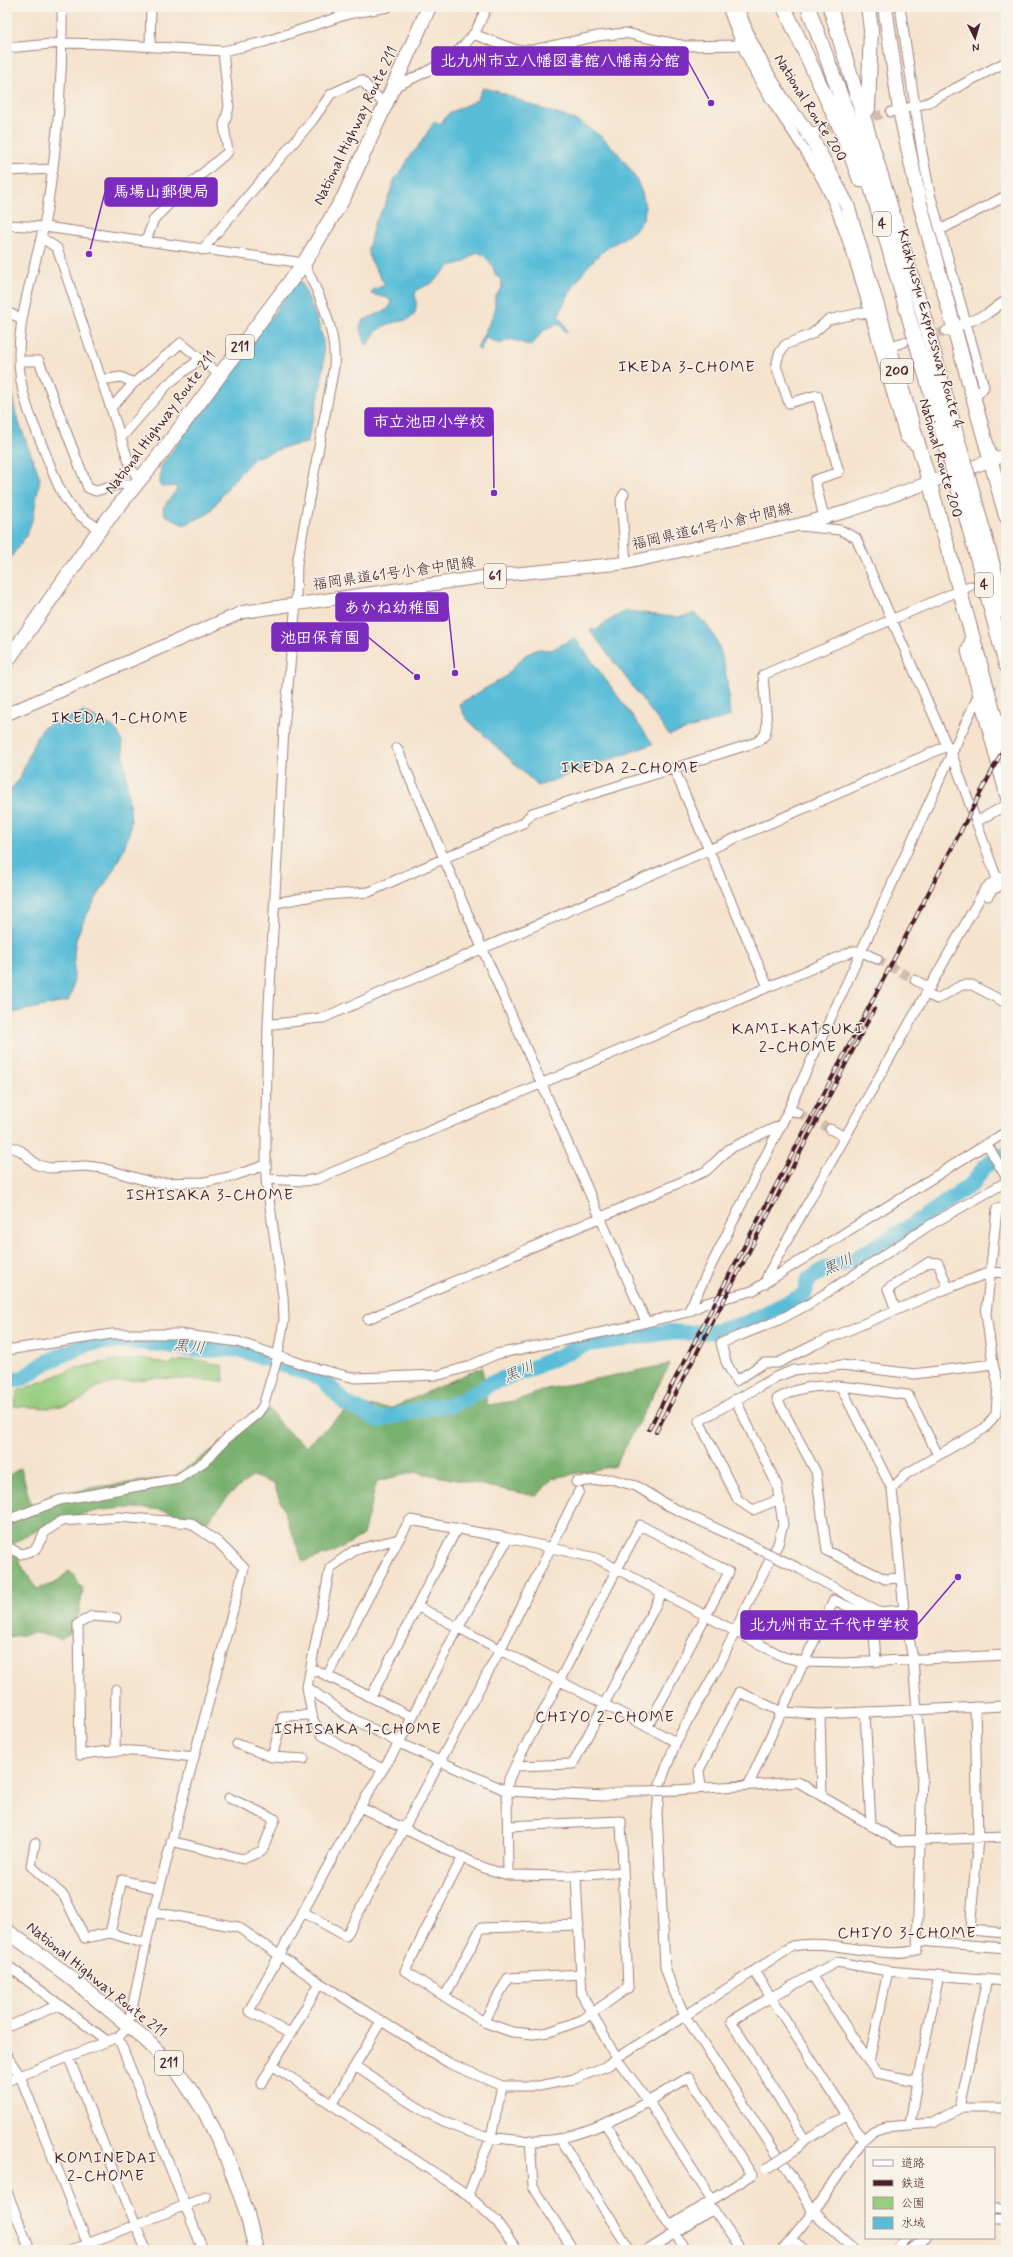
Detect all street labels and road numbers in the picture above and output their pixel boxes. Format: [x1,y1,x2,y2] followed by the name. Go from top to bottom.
[309,43,403,209] street label: National Highway Route 211
[769,50,851,166] street label: National Route 200
[873,212,891,236] road number: 4
[892,227,968,431] street label: Kitakyusyu Expressway Route 4
[226,335,254,359] road number: 211
[101,347,221,499] street label: National Highway Route 211
[881,359,913,383] road number: 200
[913,396,967,520] street label: National Route 200
[630,499,794,555] street label: 福岡県道61号小倉中間線
[311,553,477,595] street label: 福岡県道61号小倉中間線
[484,564,506,588] road number: 61
[975,573,993,597] road number: 4
[22,1917,170,2043] street label: National Highway Route 211
[155,2051,183,2075] road number: 211

